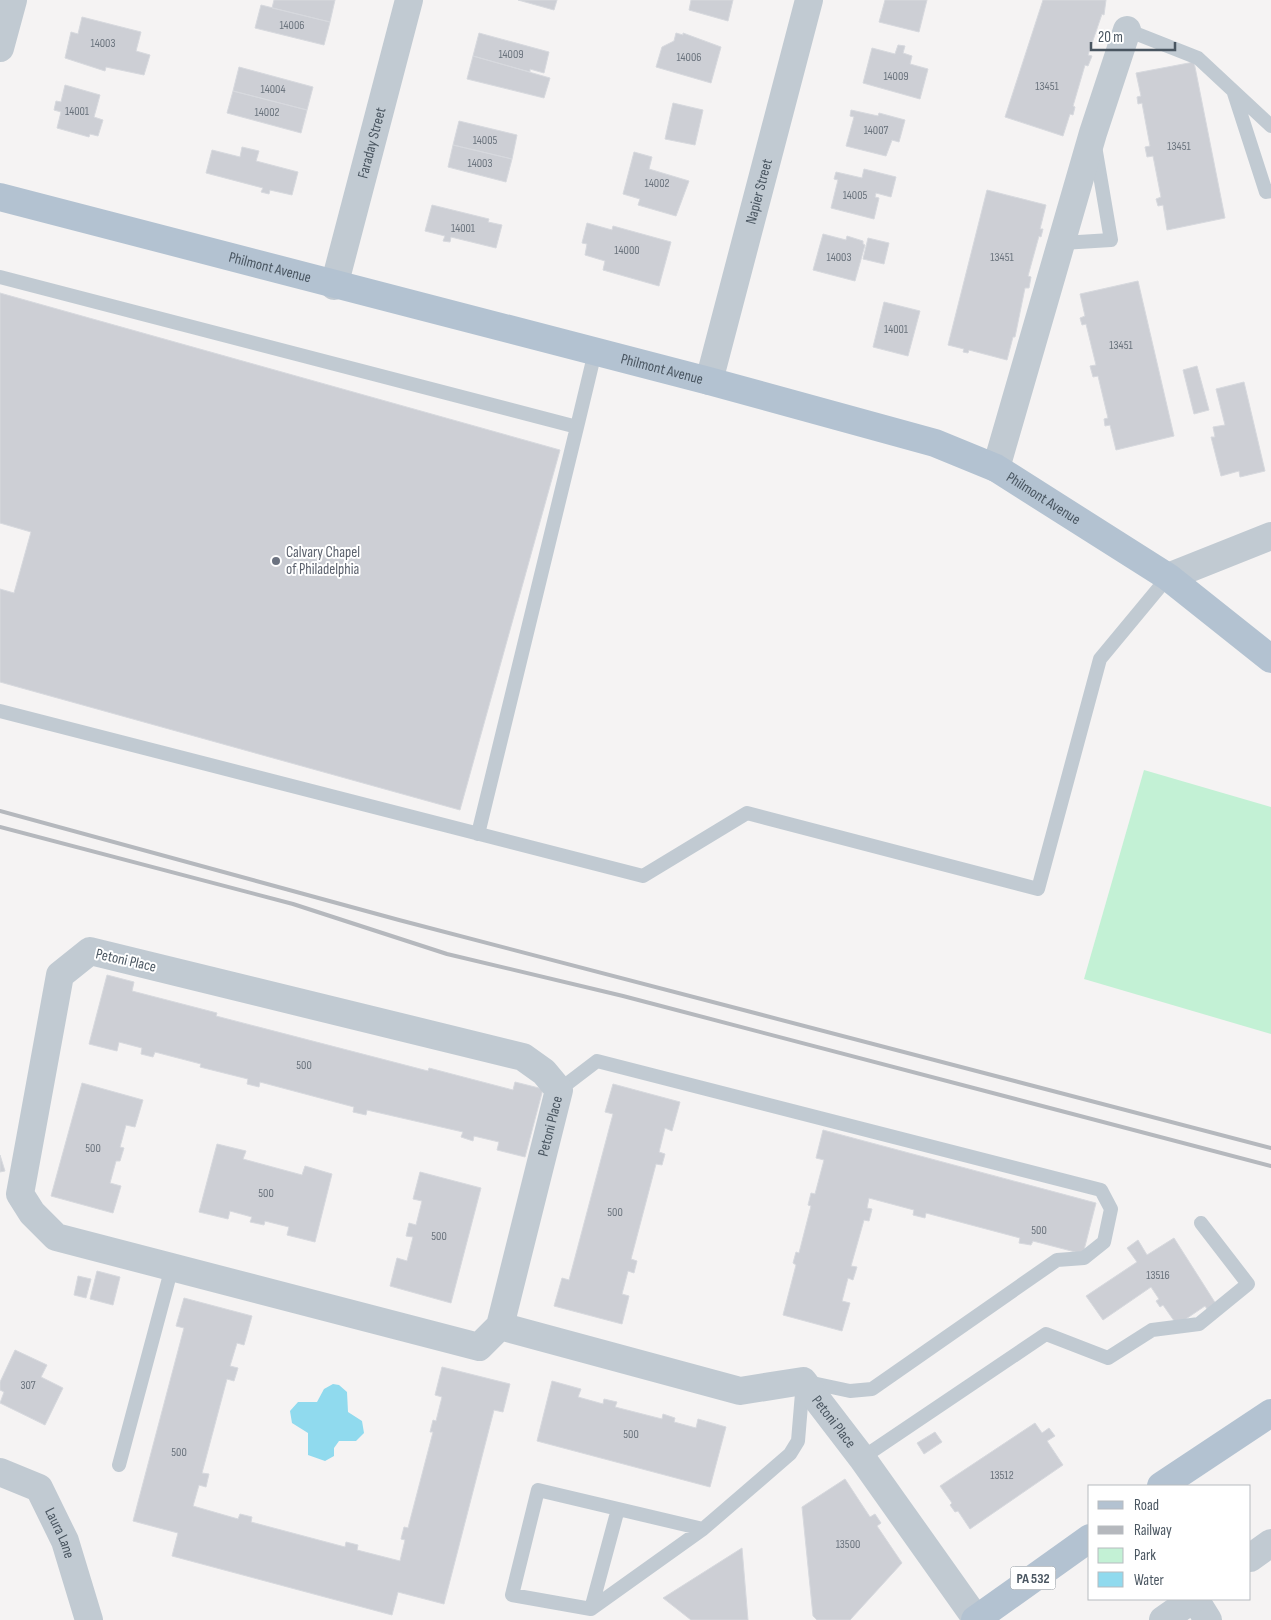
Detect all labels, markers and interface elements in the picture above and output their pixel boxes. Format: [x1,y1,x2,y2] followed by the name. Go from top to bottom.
[279,18,305,33] house number: 14006
[1091,20,1175,52] scale bar
[1098,28,1123,47] text: 20 m
[91,36,115,51] house number: 14003
[498,47,524,62] house number: 14009
[676,50,702,65] house number: 14006
[883,69,909,84] house number: 14009
[1035,79,1059,94] house number: 13451
[261,82,285,97] house number: 14004
[65,104,90,119] house number: 14001
[255,105,279,120] house number: 14002
[354,105,391,181] street label: Faraday Street
[864,123,889,138] house number: 14007
[473,133,498,148] house number: 14005
[1167,139,1191,154] house number: 13451
[468,156,492,171] house number: 14003
[742,156,777,226] street label: Napier Street
[645,176,669,191] house number: 14002
[843,188,868,203] house number: 14005
[451,221,476,236] house number: 14001
[614,243,640,258] house number: 14000
[227,248,313,287] street label: Philmont Avenue
[827,250,851,265] house number: 14003
[990,250,1014,265] house number: 13451
[884,322,909,337] house number: 14001
[1109,338,1133,353] house number: 13451
[619,350,705,389] street label: Philmont Avenue
[1002,468,1084,529] street label: Philmont Avenue
[286,543,360,579] place label: Calvary Chapel of Philadelphia
[270,555,282,567] marker: Calvary Chapel of Philadelphia
[94,944,158,977] street label: Petoni Place
[296,1058,312,1073] house number: 500
[534,1094,567,1158] street label: Petoni Place
[85,1141,101,1156] house number: 500
[258,1186,274,1201] house number: 500
[607,1205,623,1220] house number: 500
[1031,1223,1047,1238] house number: 500
[431,1229,447,1244] house number: 500
[1146,1268,1170,1283] house number: 13516
[20,1378,36,1393] house number: 307
[807,1392,860,1452] street label: Petoni Place
[623,1427,639,1442] house number: 500
[171,1445,187,1460] house number: 500
[990,1468,1014,1483] house number: 13512
[1088,1485,1251,1600] legend
[1134,1496,1159,1515] text: Road
[40,1505,79,1561] street label: Laura Lane
[1134,1521,1172,1540] text: Railway
[836,1537,860,1552] house number: 13500
[1134,1546,1156,1565] text: Park
[1010,1566,1056,1590] road number: PA 532
[1134,1571,1165,1590] text: Water

